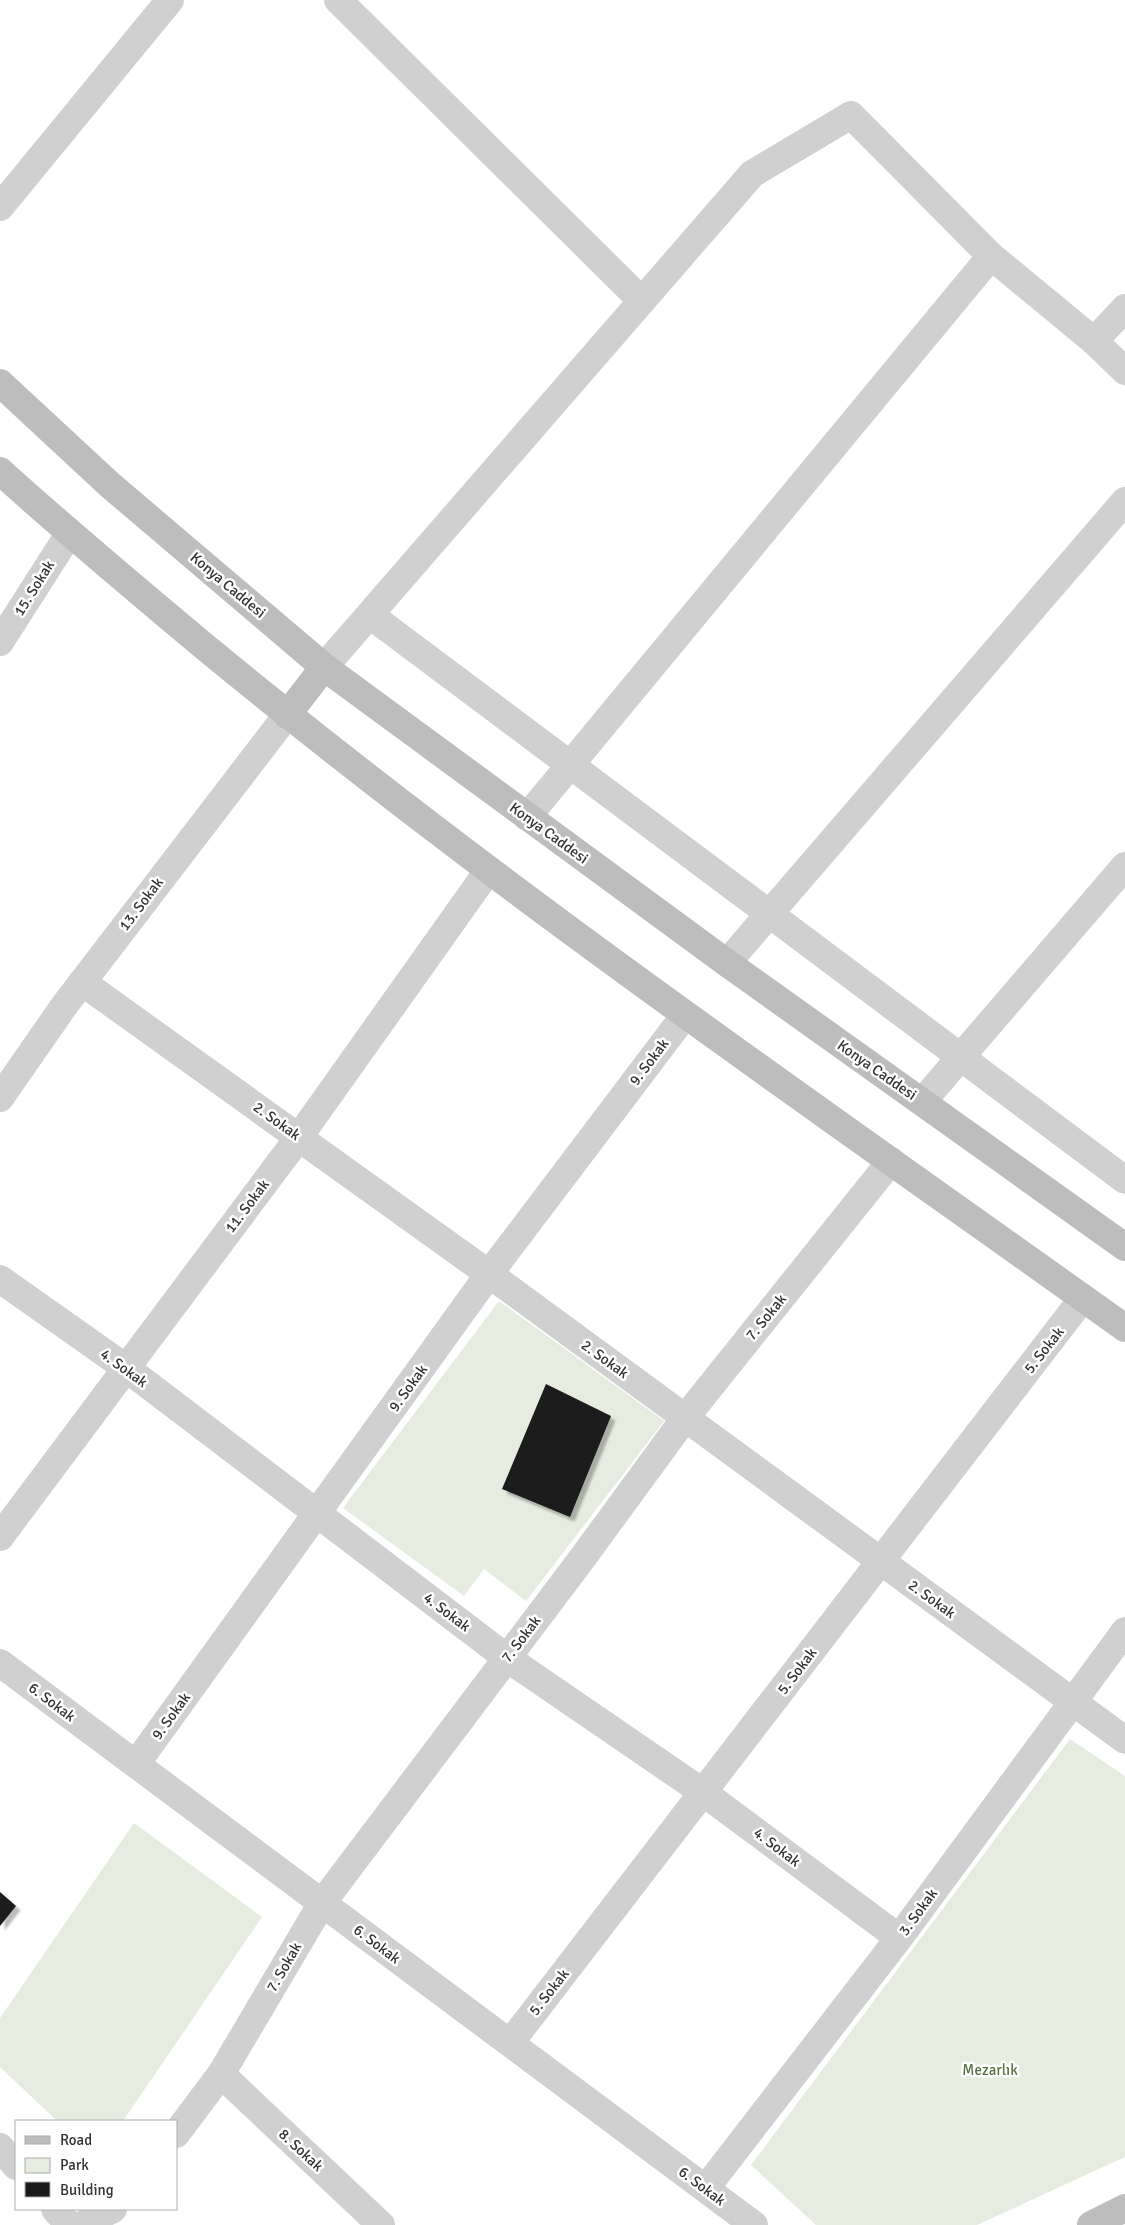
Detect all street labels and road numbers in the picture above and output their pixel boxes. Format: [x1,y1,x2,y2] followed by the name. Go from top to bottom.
[187,548,269,622] street label: Konya Caddesi
[10,556,58,619] street label: 15. Sokak
[506,798,592,868] street label: Konya Caddesi
[115,873,167,934] street label: 13. Sokak
[626,1035,673,1089] street label: 9. Sokak
[834,1036,920,1104] street label: Konya Caddesi
[250,1098,305,1144] street label: 2. Sokak
[221,1175,273,1236] street label: 11. Sokak
[742,1290,790,1344] street label: 7. Sokak
[1020,1323,1068,1377] street label: 5. Sokak
[578,1336,633,1382] street label: 2. Sokak
[97,1345,152,1391] street label: 4. Sokak
[385,1360,431,1415] street label: 9. Sokak
[905,1576,960,1622] street label: 2. Sokak
[420,1589,474,1636] street label: 4. Sokak
[498,1612,545,1666] street label: 7. Sokak
[774,1644,821,1698] street label: 5. Sokak
[25,1679,79,1726] street label: 6. Sokak
[148,1688,194,1743] street label: 9. Sokak
[750,1824,804,1871] street label: 4. Sokak
[895,1884,941,1939] street label: 3. Sokak
[350,1921,404,1968] street label: 6. Sokak
[263,1939,306,1995] street label: 7. Sokak
[525,1965,573,2019] street label: 5. Sokak
[275,2125,327,2175] street label: 8. Sokak
[675,2163,729,2210] street label: 6. Sokak

